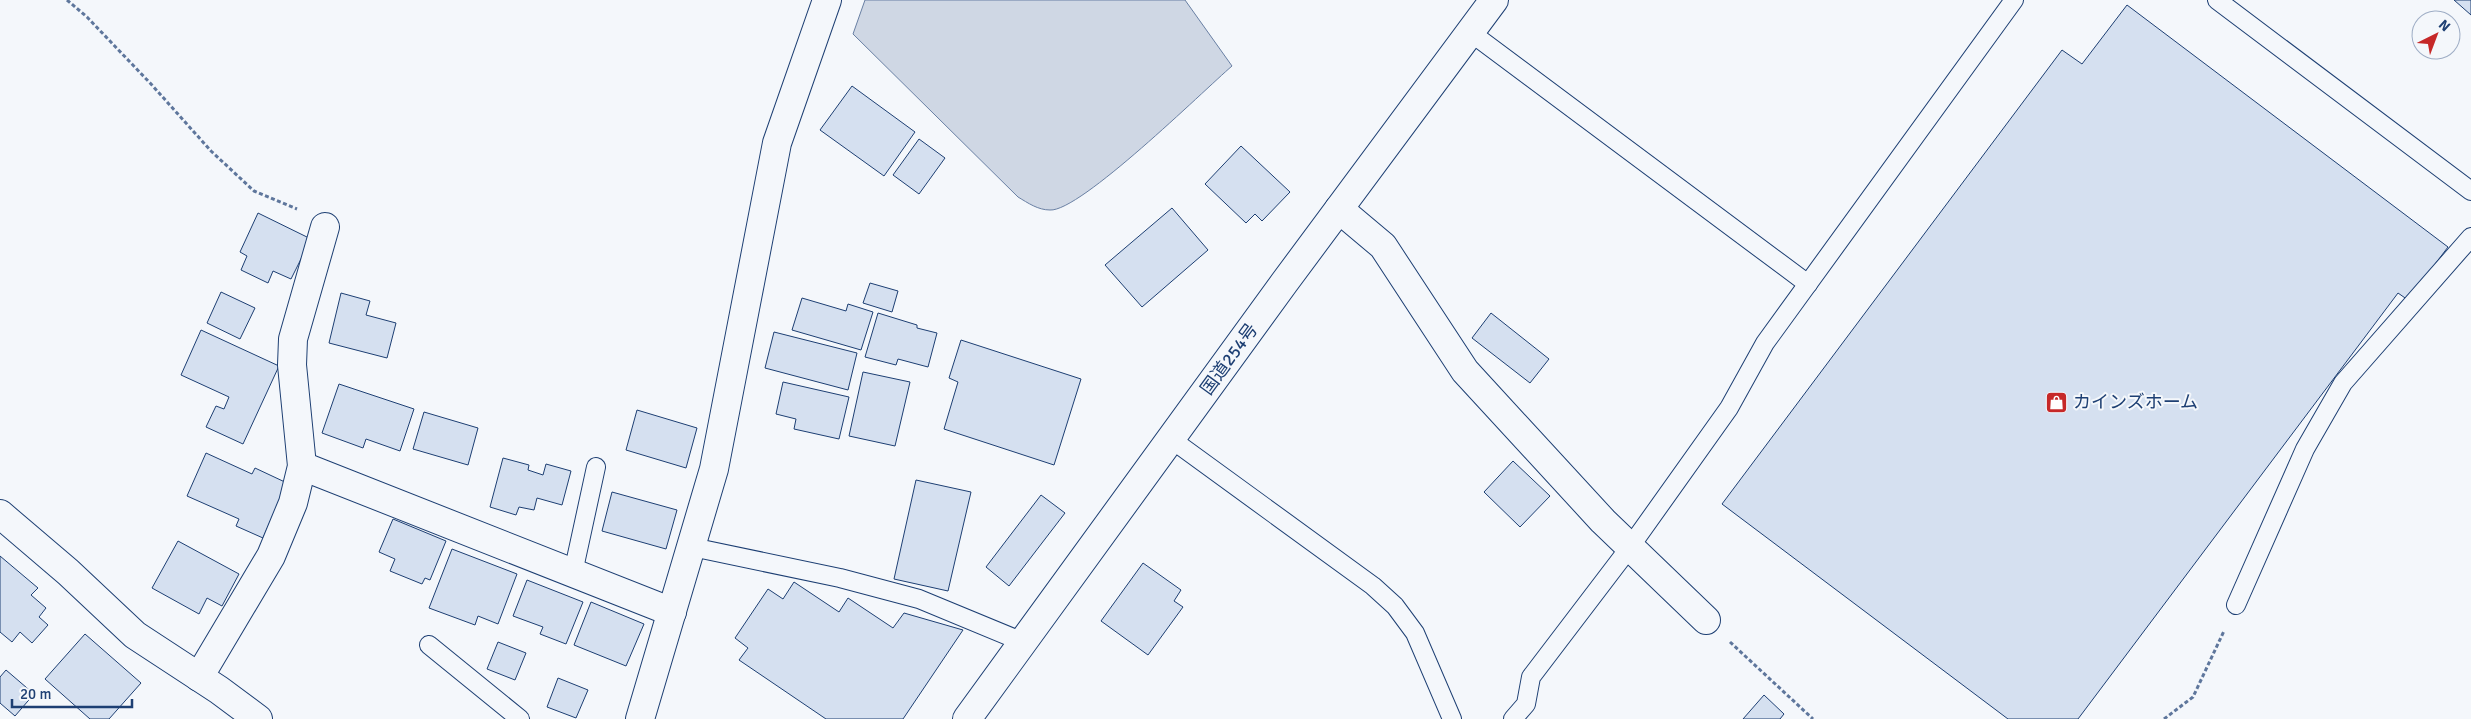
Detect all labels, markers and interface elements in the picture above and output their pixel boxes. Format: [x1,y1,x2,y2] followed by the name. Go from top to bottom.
[2411,10,2461,60] north arrow
[2435,16,2454,35] text: N
[1196,319,1262,399] street label: 国道254号
[2045,390,2069,414] shop icon: カインズホーム
[2073,391,2198,413] place label: カインズホーム
[12,676,132,708] scale bar
[20,685,51,703] text: 20 m

